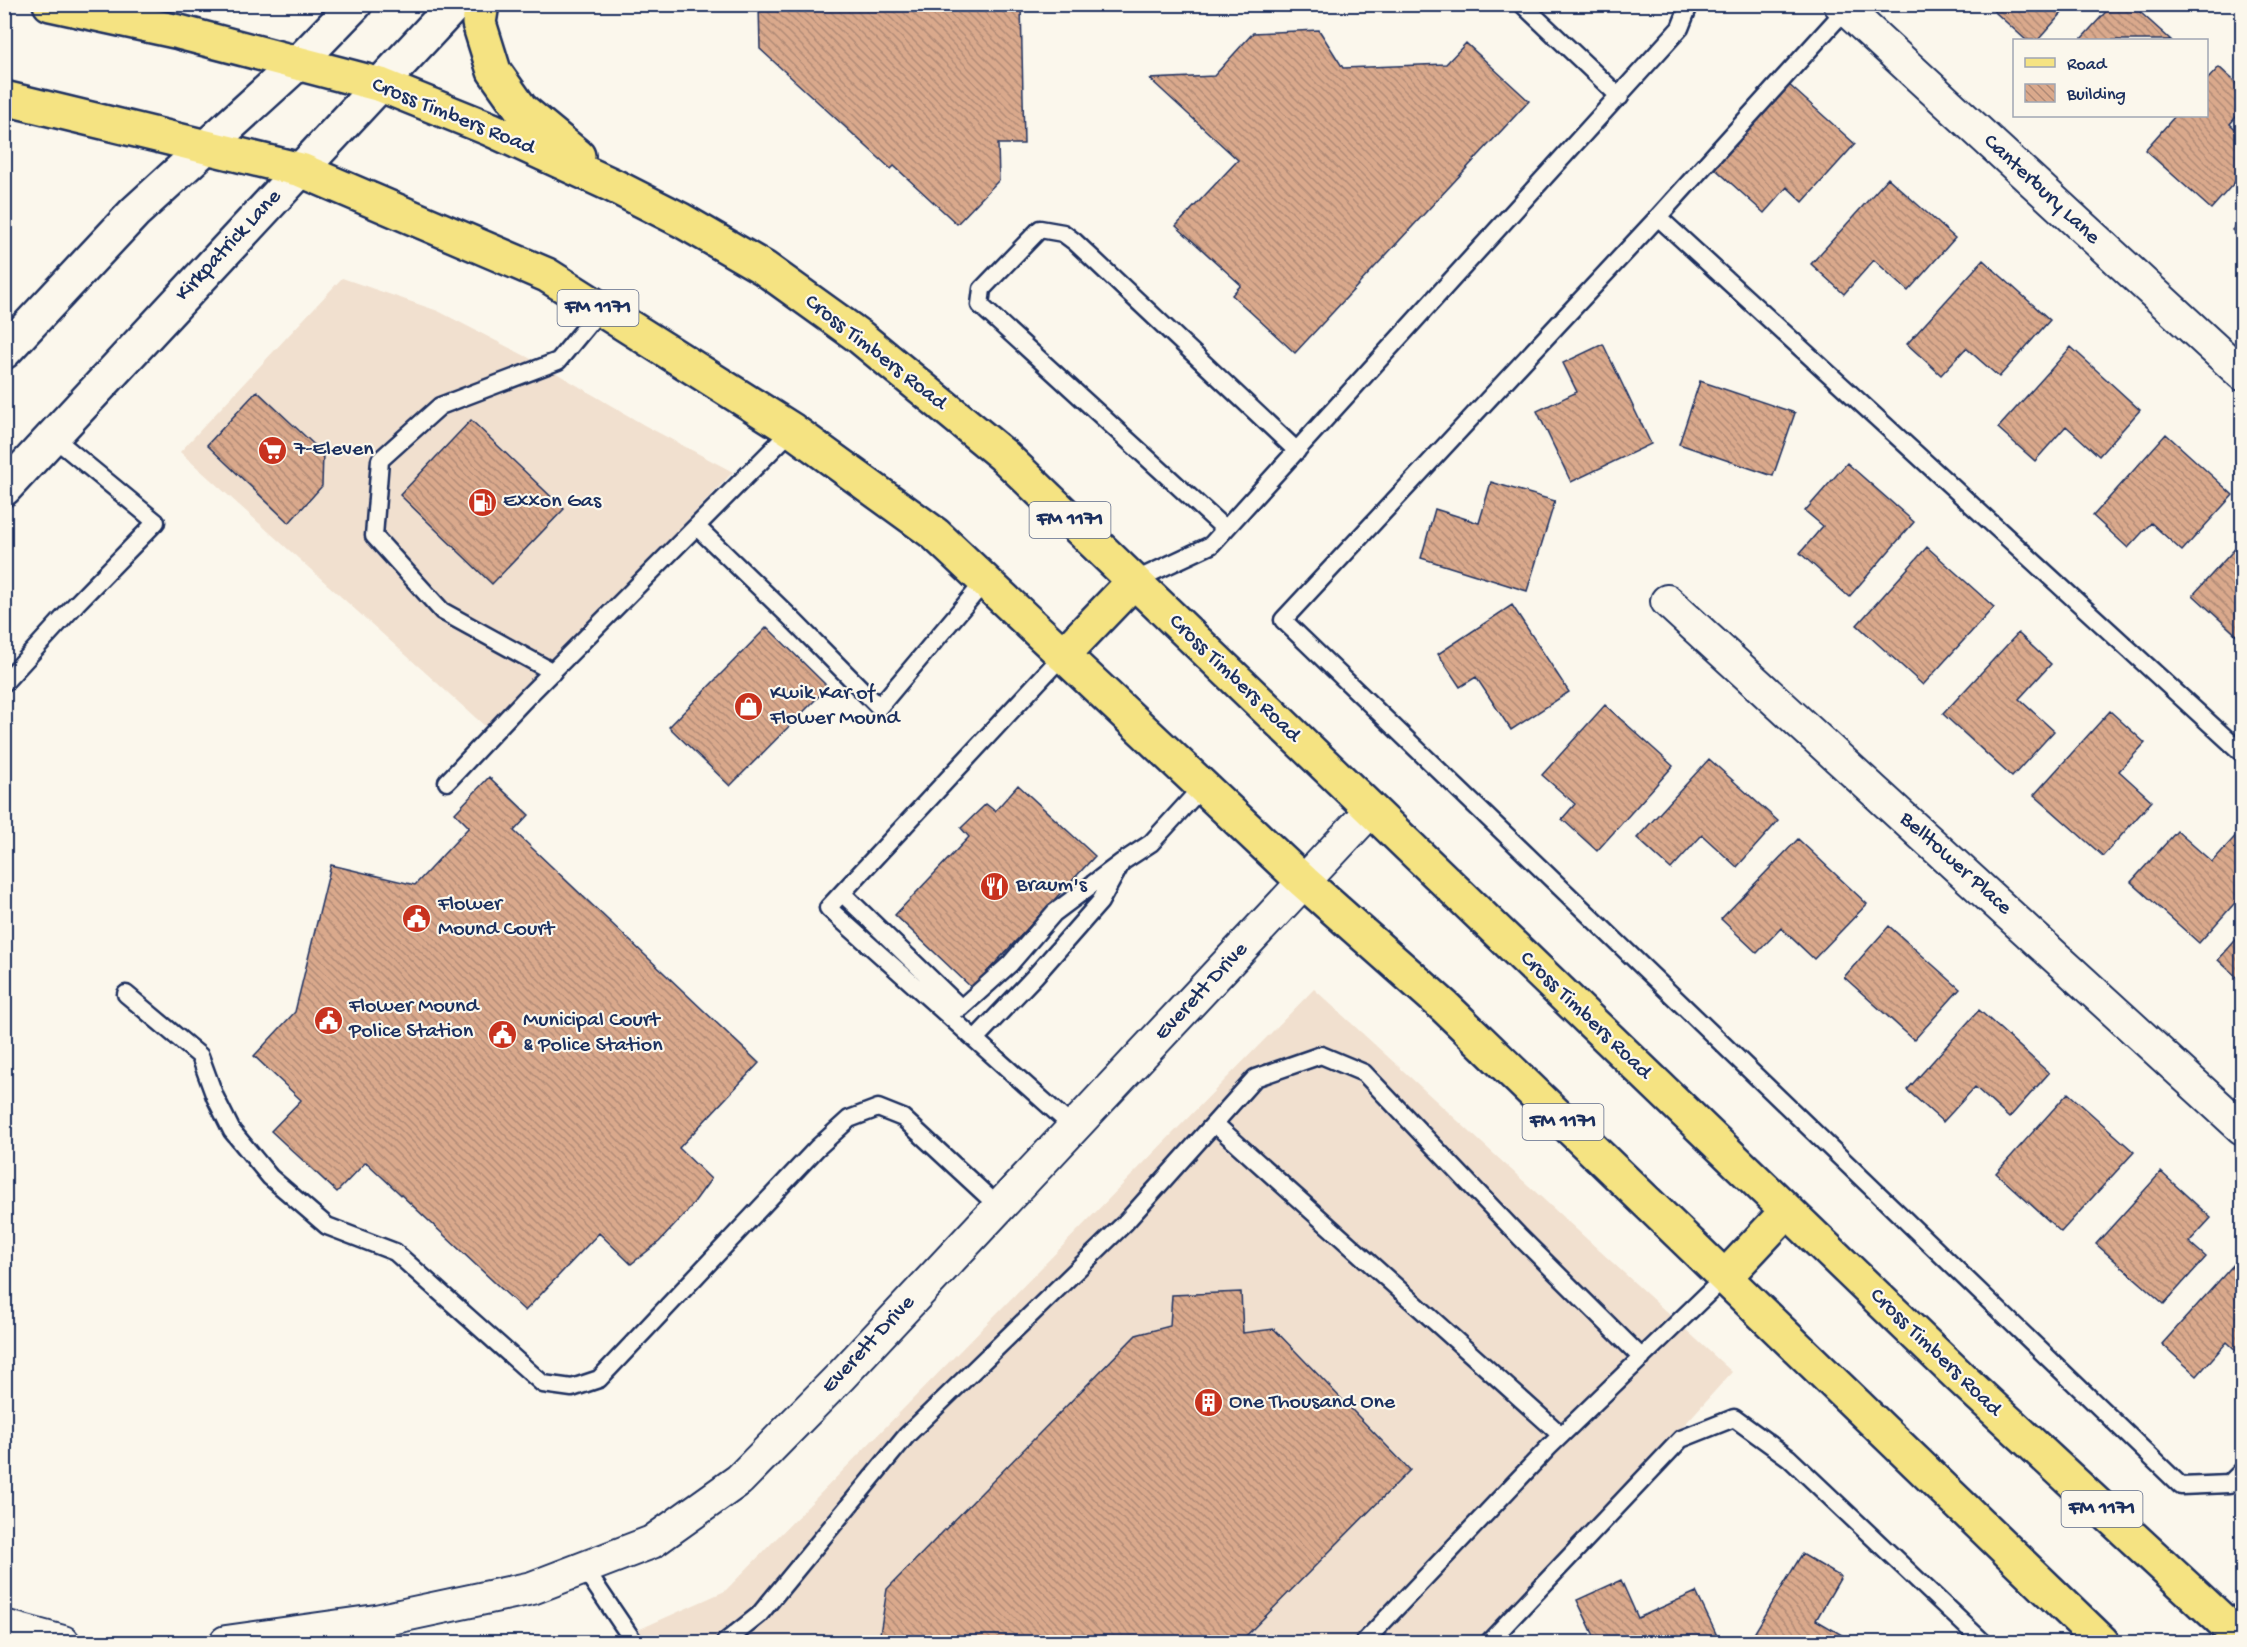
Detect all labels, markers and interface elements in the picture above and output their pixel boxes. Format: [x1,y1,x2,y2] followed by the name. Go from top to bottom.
[2013,39,2208,117] legend
[2067,55,2108,76] text: Road
[368,72,540,162] street label: Cross Timbers Road
[2066,85,2126,106] text: Building
[1977,129,2105,251] street label: Canterbury Lane
[171,184,288,307] street label: Kirkpatrick Lane
[799,289,953,418] street label: Cross Timbers Road
[558,290,638,326] road number: FM 1171
[257,434,289,466] supermarket icon: 7-Eleven
[293,437,374,463] place label: 7-Eleven
[466,486,498,518] fuel station icon: Exxon Gas
[503,489,602,515] place label: Exxon Gas
[1030,502,1110,538] road number: FM 1171
[1163,609,1307,750] street label: Cross Timbers Road
[769,681,901,732] place label: Kwik Kar of Flower Mound
[733,691,765,723] shop icon: Kwik Kar of Flower Mound
[1893,806,2017,922] street label: Belltower Place
[979,870,1011,902] restaurant icon: Braum's
[1015,873,1088,899] place label: Braum's
[437,892,556,943] place label: Flower Mound Court
[401,902,433,934] public building icon: Flower Mound Court
[1150,937,1255,1047] street label: Everett Drive
[1514,946,1658,1087] street label: Cross Timbers Road
[348,994,480,1045] place label: Flower Mound Police Station
[312,1004,344,1036] public building icon: Flower Mound Police Station
[523,1008,663,1059] place label: Municipal Court & Police Station
[486,1018,518,1050] public building icon: Municipal Court & Police Station
[1522,1104,1604,1140] road number: FM 1171
[1864,1283,2008,1424] street label: Cross Timbers Road
[817,1290,922,1400] street label: Everett Drive
[1192,1387,1224,1419] building icon: One Thousand One
[1229,1390,1396,1416] place label: One Thousand One
[2062,1491,2142,1527] road number: FM 1171

